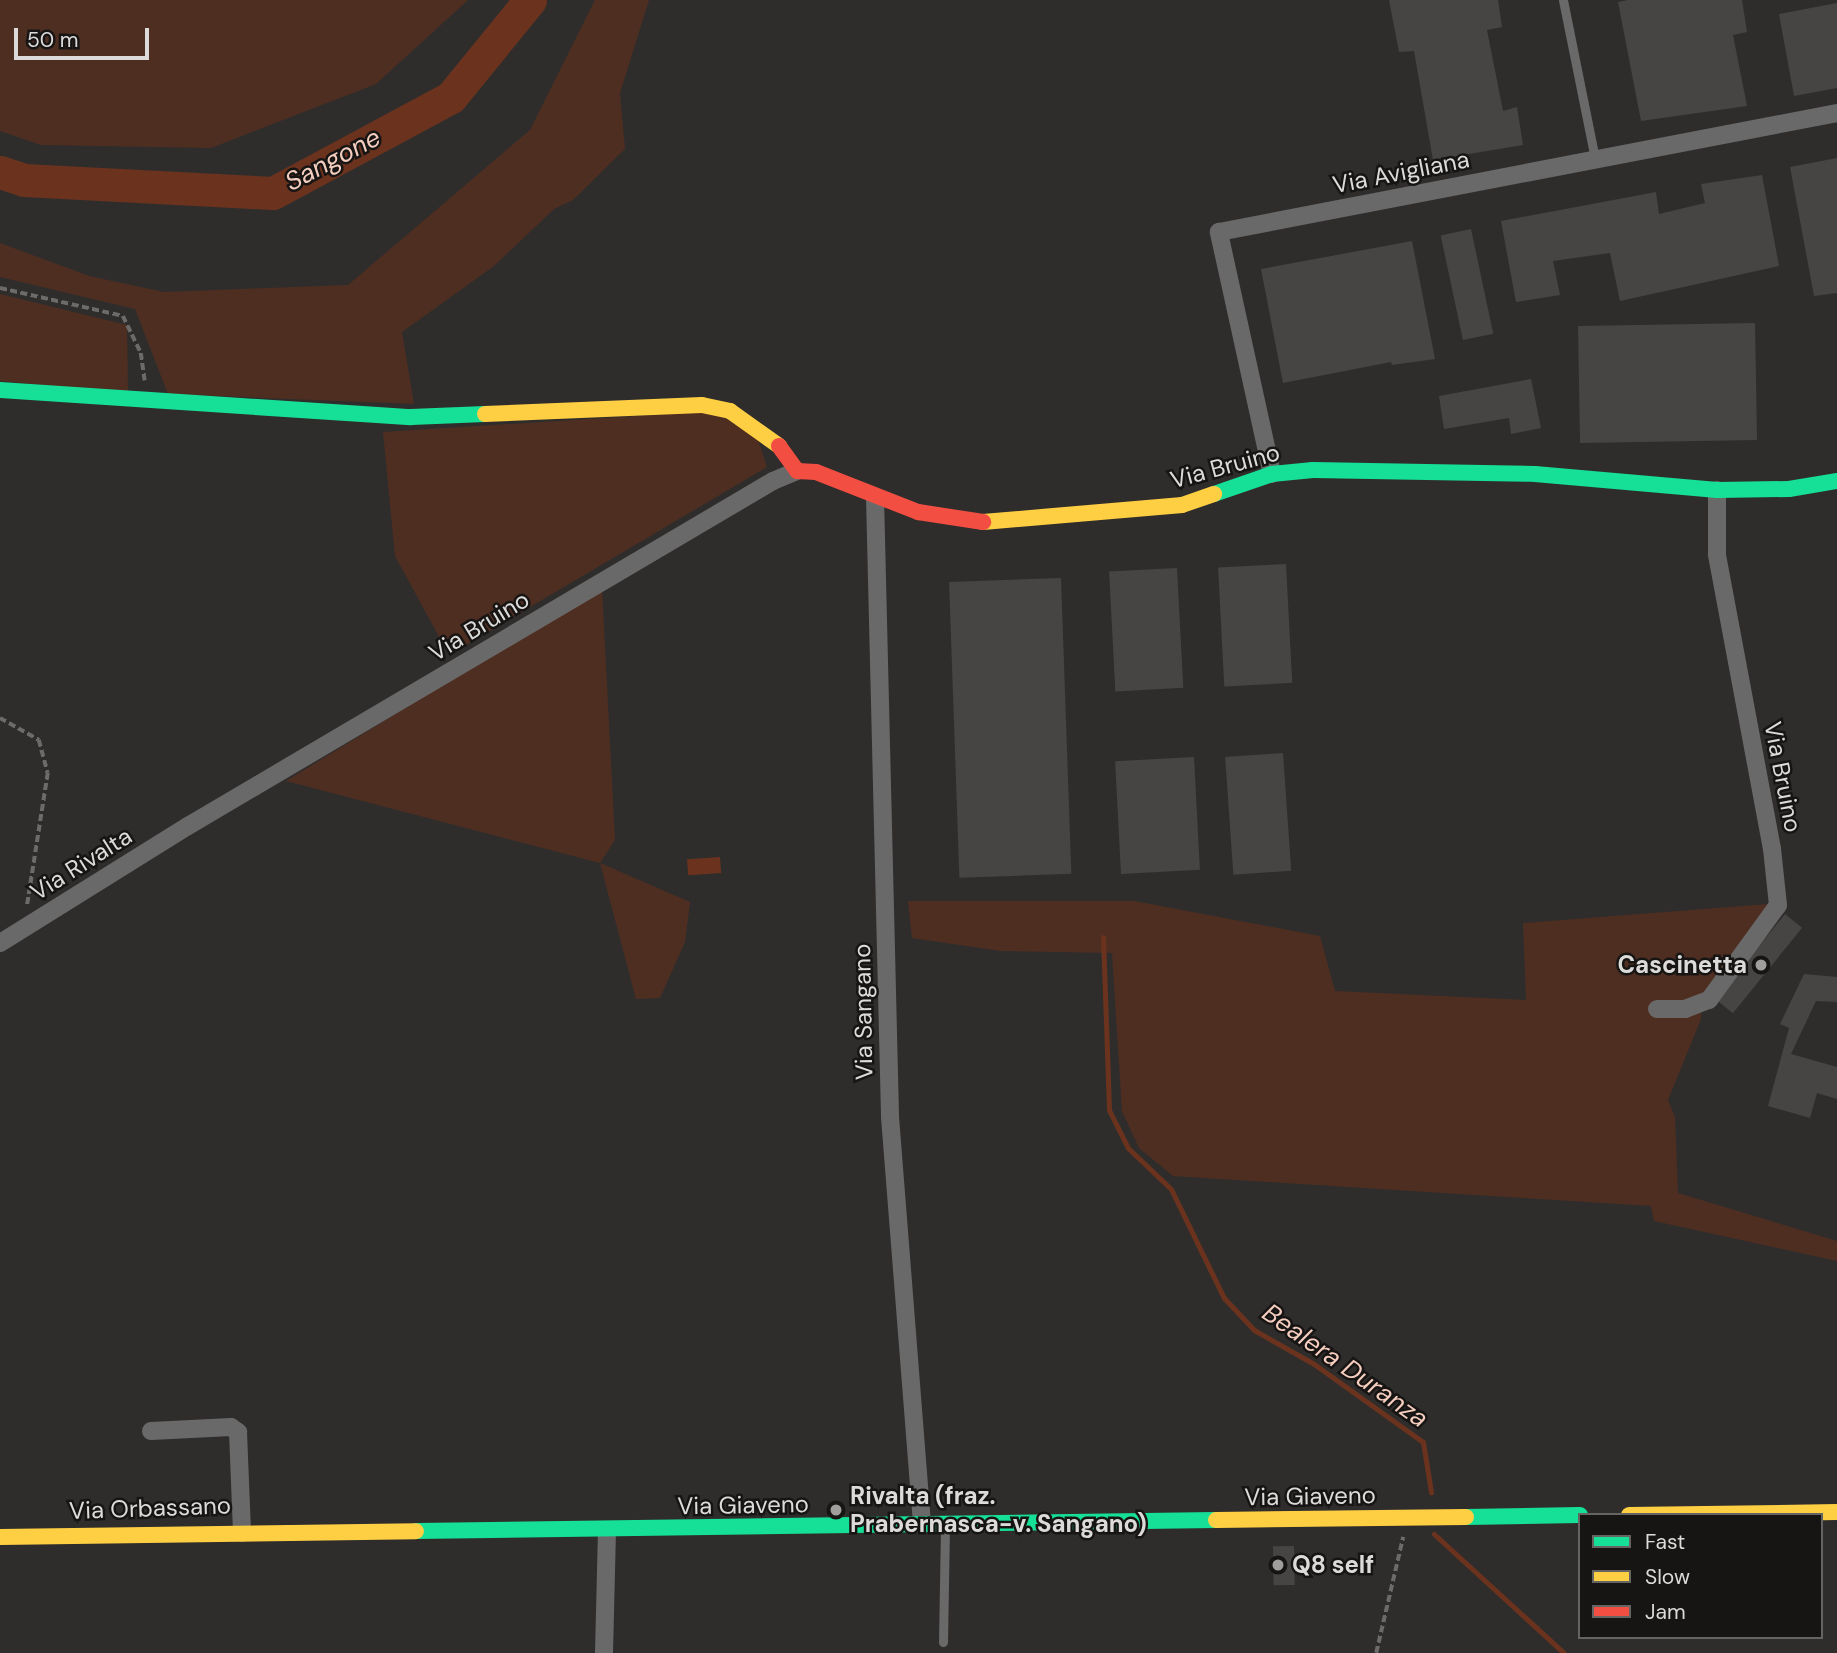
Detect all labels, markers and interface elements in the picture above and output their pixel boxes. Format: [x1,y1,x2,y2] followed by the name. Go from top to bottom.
[18,14,152,58] scale bar
[27,26,78,54] text: 50 m
[280,122,386,198] water label: Sangone
[1330,145,1472,199] street label: Via Avigliana
[1167,438,1283,494] street label: Via Bruino
[424,585,534,667] street label: Via Bruino
[1758,719,1808,835] street label: Via Bruino
[25,822,137,906] street label: Via Rivalta
[847,944,879,1080] street label: Via Sangano
[1617,951,1747,979] place label: Cascinetta
[1753,957,1769,973] marker: Cascinetta
[1256,1297,1434,1435] water label: Bealera Duranza
[1244,1480,1376,1512] street label: Via Giaveno
[850,1482,1147,1538] place label: Rivalta (fraz. Prabernasca-v. Sangano)
[677,1489,809,1521] street label: Via Giaveno
[69,1491,231,1525] street label: Via Orbassano
[828,1502,844,1518] marker: Rivalta (fraz. Prabernasca-v. Sangano)
[1578,1513,1823,1639] legend
[1645,1528,1685,1556] text: Fast
[1292,1551,1374,1579] place label: Q8 self
[1270,1557,1286,1573] marker: Q8 self
[1645,1563,1690,1591] text: Slow
[1645,1598,1686,1626] text: Jam

